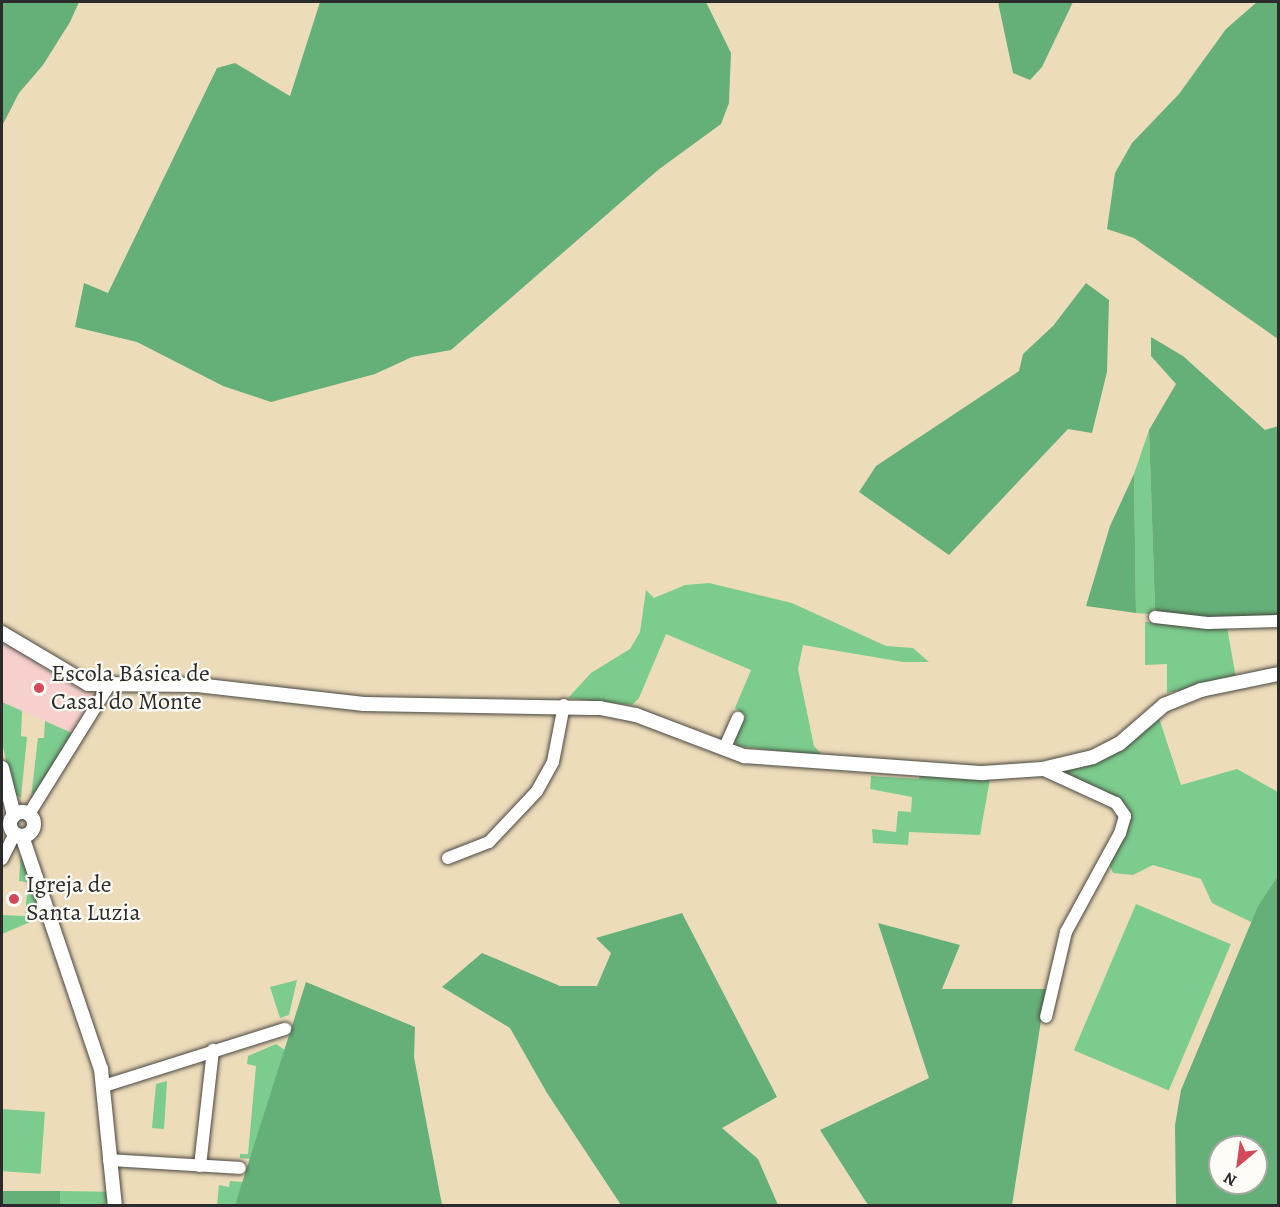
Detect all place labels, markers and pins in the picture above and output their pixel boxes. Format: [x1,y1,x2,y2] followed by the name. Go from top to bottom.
[51,660,210,716] place label: Escola Básica de Casal do Monte
[32,681,46,695] marker: Escola Básica de Casal do Monte
[26,871,141,927] place label: Igreja de Santa Luzia
[7,892,21,906] marker: Igreja de Santa Luzia

